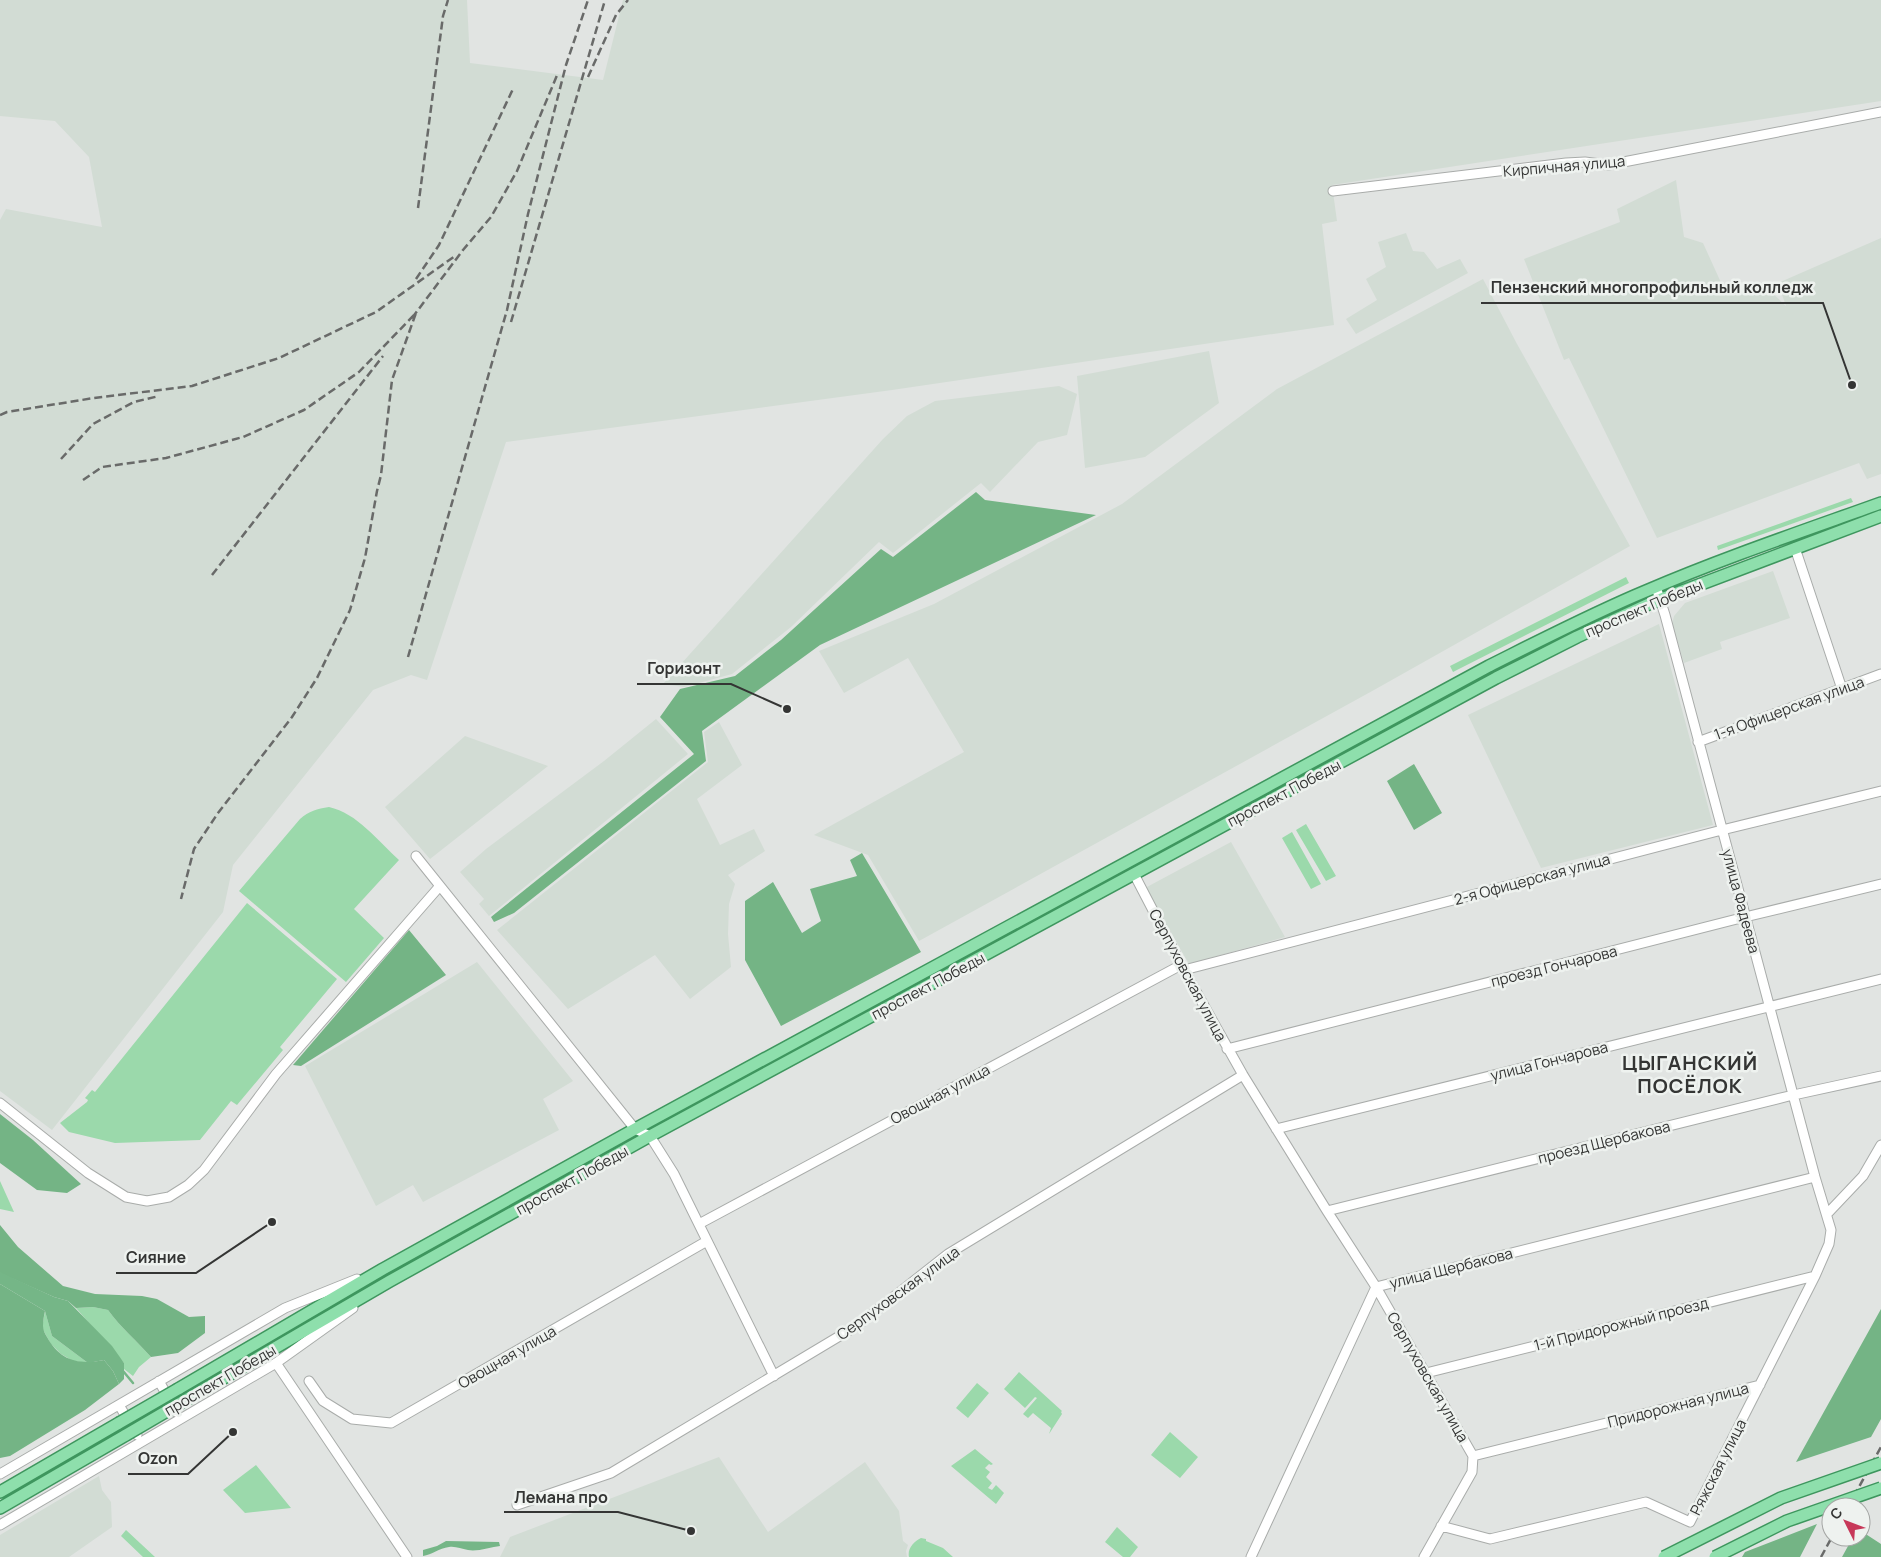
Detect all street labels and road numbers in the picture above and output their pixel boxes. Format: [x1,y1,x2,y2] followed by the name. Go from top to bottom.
[1502,150,1626,182] street label: Кирпичная улица
[1582,574,1706,642] street label: проспект Победы
[1711,671,1867,745] street label: 1-я Офицерская улица
[1224,754,1344,832] street label: проспект Победы
[1717,846,1765,956] street label: улица Фадеева
[1452,848,1612,910] street label: 2-я Офицерская улица
[1144,905,1232,1045] street label: Серпуховская улица
[1489,940,1619,992] street label: проезд Гончарова
[868,947,988,1025] street label: проспект Победы
[1488,1036,1610,1086] street label: улица Гончарова
[886,1059,994,1129] street label: Овощная улица
[1536,1115,1672,1169] street label: проезд Щербакова
[512,1140,632,1220] street label: проспект Победы
[832,1241,964,1345] street label: Серпуховская улица
[1387,1243,1515,1293] street label: улица Щербакова
[1532,1292,1710,1356] street label: 1-й Придорожный проезд
[1382,1308,1474,1446] street label: Серпуховская улица
[454,1320,560,1394] street label: Овощная улица
[160,1339,280,1421] street label: проспект Победы
[1605,1377,1751,1433] street label: Придорожная улица
[1685,1415,1751,1519] street label: Ряжская улица

